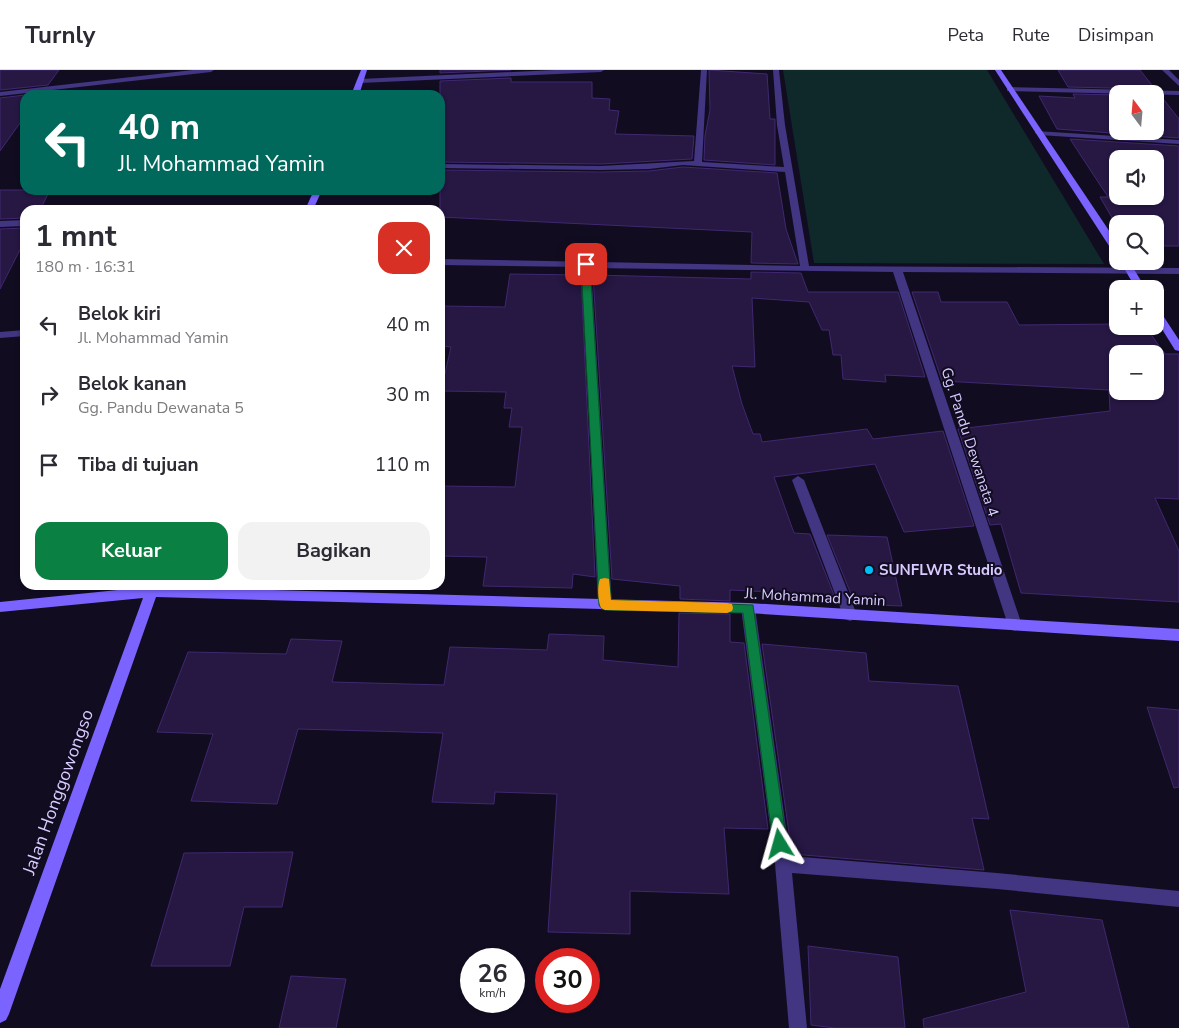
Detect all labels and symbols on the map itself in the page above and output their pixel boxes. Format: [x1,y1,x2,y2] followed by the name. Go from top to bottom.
[1109,85,1164,140] north arrow
[565,243,607,285] pin
[936,365,1004,519] street label: Gg. Pandu Dewanata 4
[879,560,1003,580] place label: SUNFLWR Studio
[863,564,875,576] marker: SUNFLWR Studio
[743,583,886,611] street label: Jl. Mohammad Yamin
[17,706,99,879] street label: Jalan Honggowongso
[753,817,805,869] position arrow
[535,948,600,1013] speed limit sign: 30

